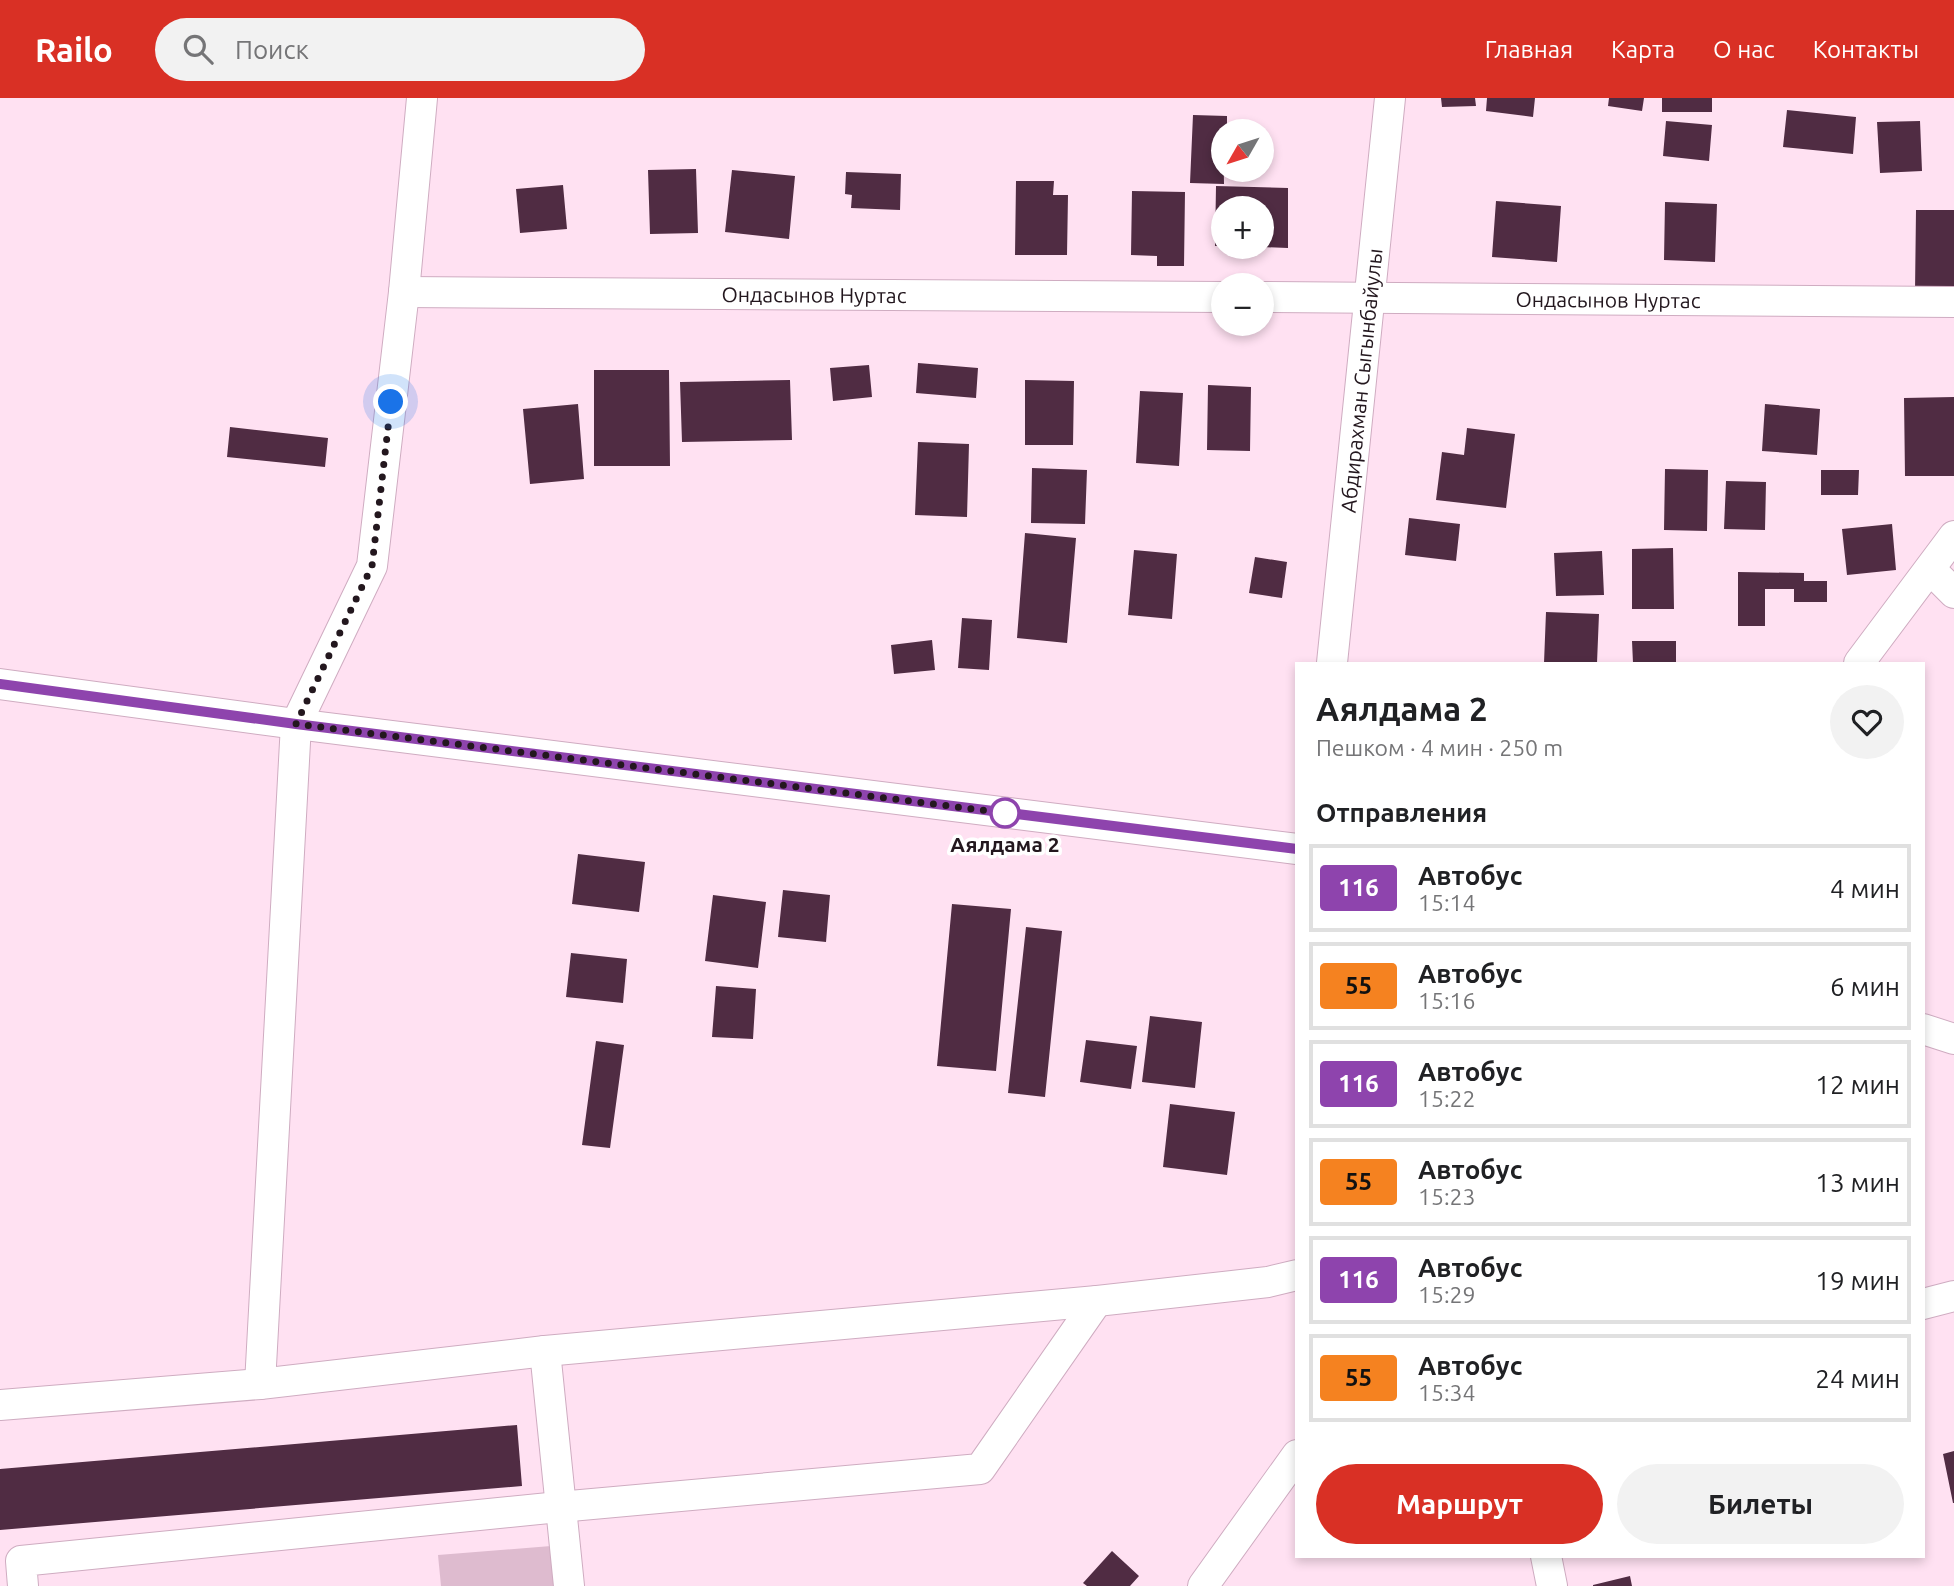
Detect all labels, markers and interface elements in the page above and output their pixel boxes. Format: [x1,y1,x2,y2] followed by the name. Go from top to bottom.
[155,18,645,81] search box
[179,30,217,68] icon: search
[35,31,113,68] text: Railo
[235,35,309,64] text: Поиск
[1485,36,1573,63] text: Главная
[1611,36,1675,63] text: Карта
[1713,36,1775,63] text: О нас
[1813,36,1919,63] text: Контакты
[1211,119,1274,182] north arrow
[1211,119,1274,336] map controls
[1211,196,1274,259] button: +
[1336,247,1387,514] street label: Абдирахман Сыгынбайулы
[1211,273,1274,336] button: −
[721,282,907,307] street label: Ондасынов Нуртас
[1515,287,1701,312] street label: Ондасынов Нуртас
[373,384,408,419] your location
[1830,685,1904,759] button: heart
[1316,690,1488,727] text: Аялдама 2
[1316,735,1563,760] text: Пешком · 4 мин · 250 m
[990,798,1020,828] marker: Аялдама 2
[1316,798,1487,827] text: Отправления
[950,832,1060,856] place label: Аялдама 2
[1418,861,1522,890] text: Автобус
[1338,874,1379,901] text: 116
[1830,874,1900,903] text: 4 мин
[1418,890,1476,915] text: 15:14
[1418,959,1522,988] text: Автобус
[1345,972,1372,999] text: 55
[1830,972,1900,1001] text: 6 мин
[1418,988,1476,1013] text: 15:16
[1418,1057,1522,1086] text: Автобус
[1338,1070,1379,1097] text: 116
[1815,1070,1900,1099] text: 12 мин
[1418,1086,1476,1111] text: 15:22
[1418,1155,1522,1184] text: Автобус
[1345,1168,1372,1195] text: 55
[1815,1168,1900,1197] text: 13 мин
[1418,1184,1476,1209] text: 15:23
[1418,1253,1522,1282] text: Автобус
[1338,1266,1379,1293] text: 116
[1815,1266,1900,1295] text: 19 мин
[1418,1282,1476,1307] text: 15:29
[1418,1351,1522,1380] text: Автобус
[1345,1364,1372,1391] text: 55
[1815,1364,1900,1393] text: 24 мин
[1418,1380,1476,1405] text: 15:34
[1316,1464,1603,1544] button: Маршрут
[1617,1464,1904,1544] button: Билеты

